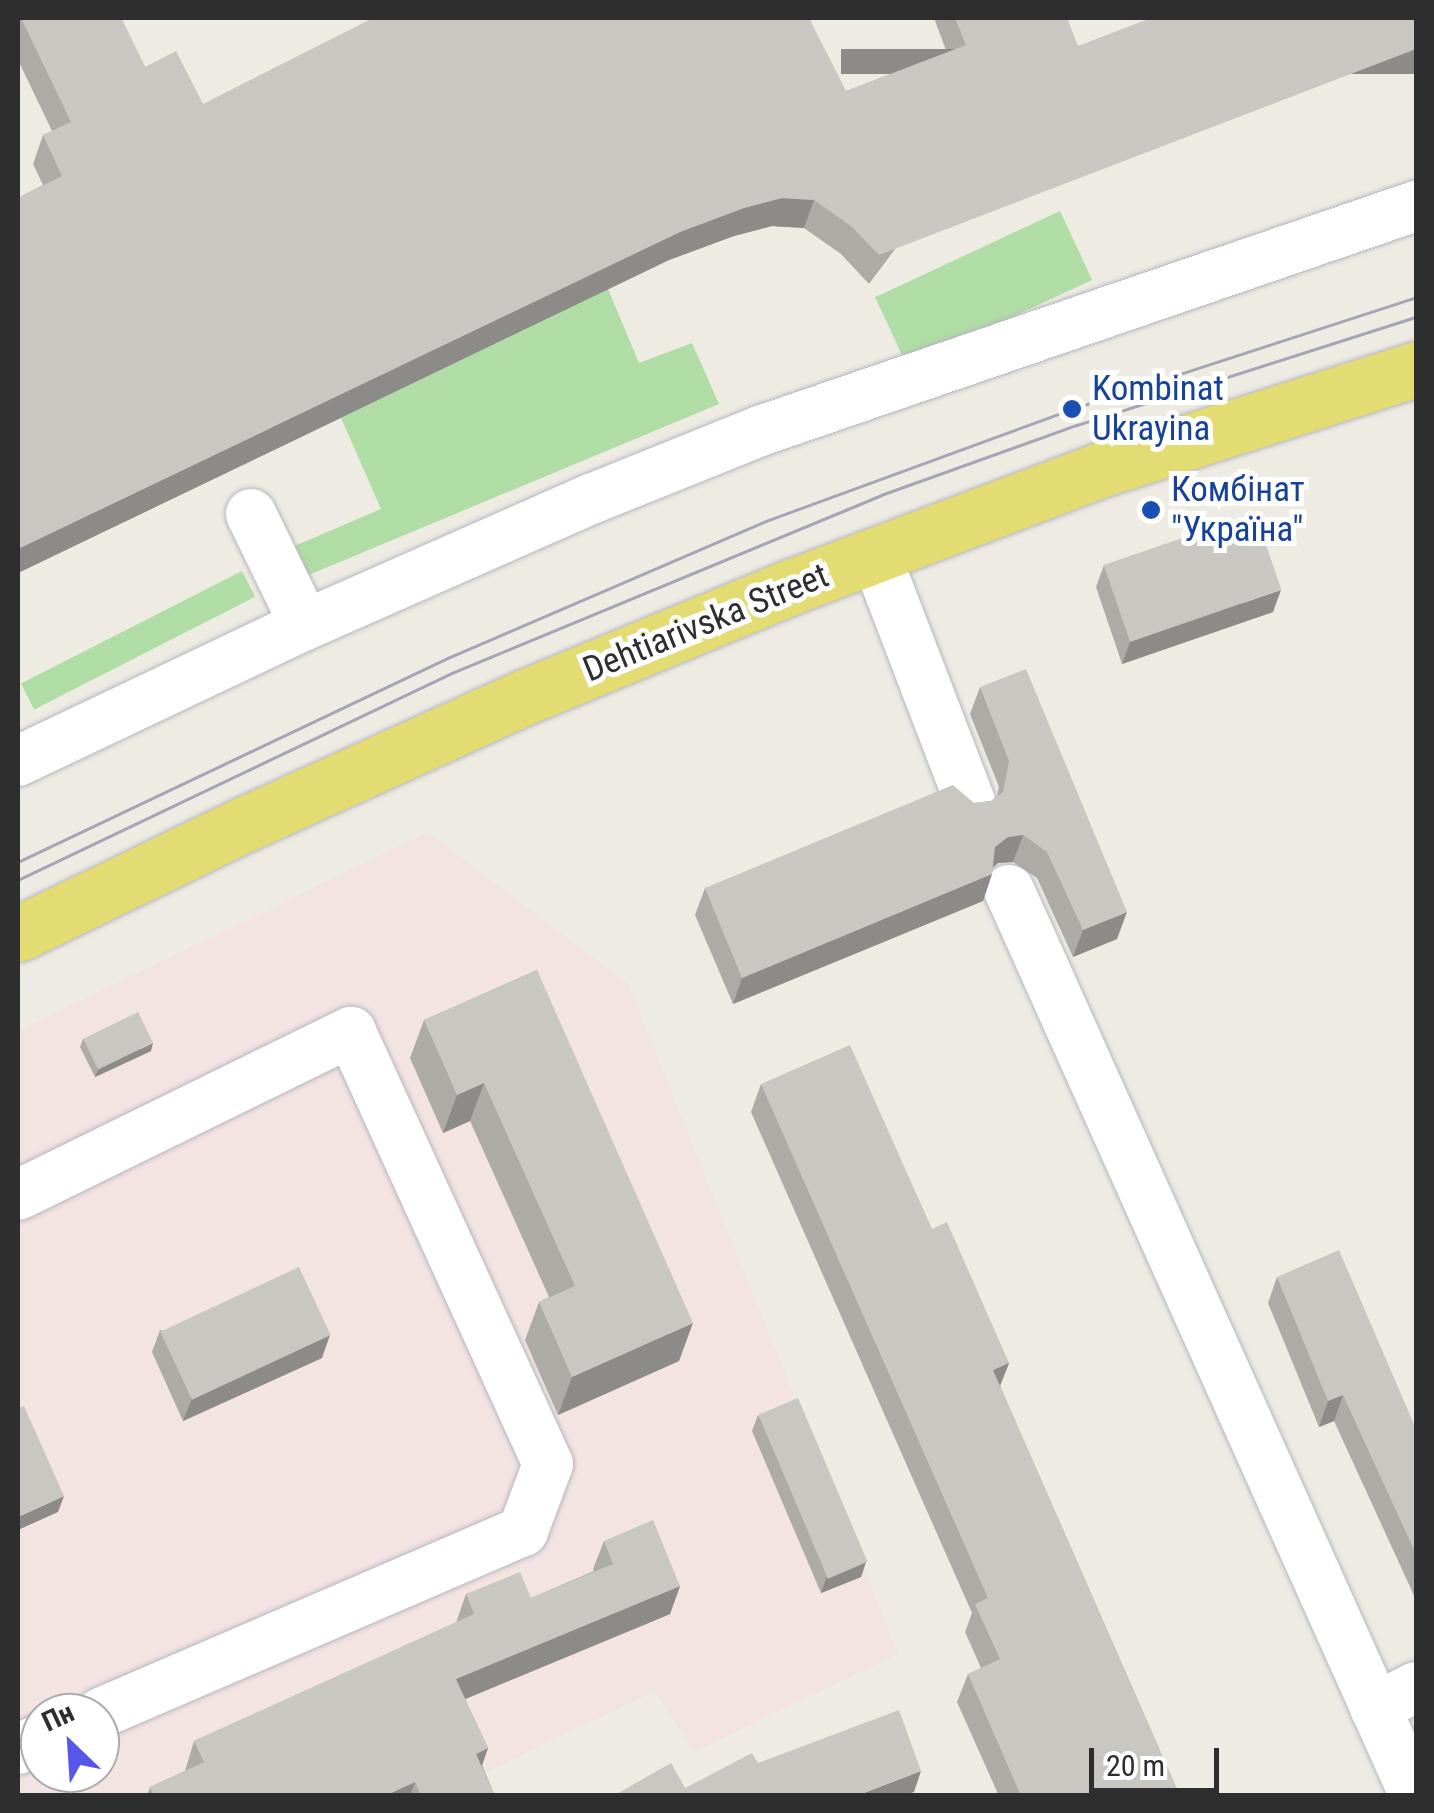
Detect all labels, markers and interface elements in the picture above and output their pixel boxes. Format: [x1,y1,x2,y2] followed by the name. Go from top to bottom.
[1092,368,1224,450] place label: Kombinat Ukrayina
[1061,398,1083,420] marker: Kombinat Ukrayina
[1171,469,1305,551] place label: Комбінат "Україна"
[1140,499,1162,521] marker: Комбінат "Україна"
[577,555,835,691] street label: Dehtiarivska Street
[20,1693,120,1793] north arrow
[37,1696,79,1739] text: Пн
[1094,1728,1224,1790] scale bar
[1106,1748,1165,1783] text: 20 m

